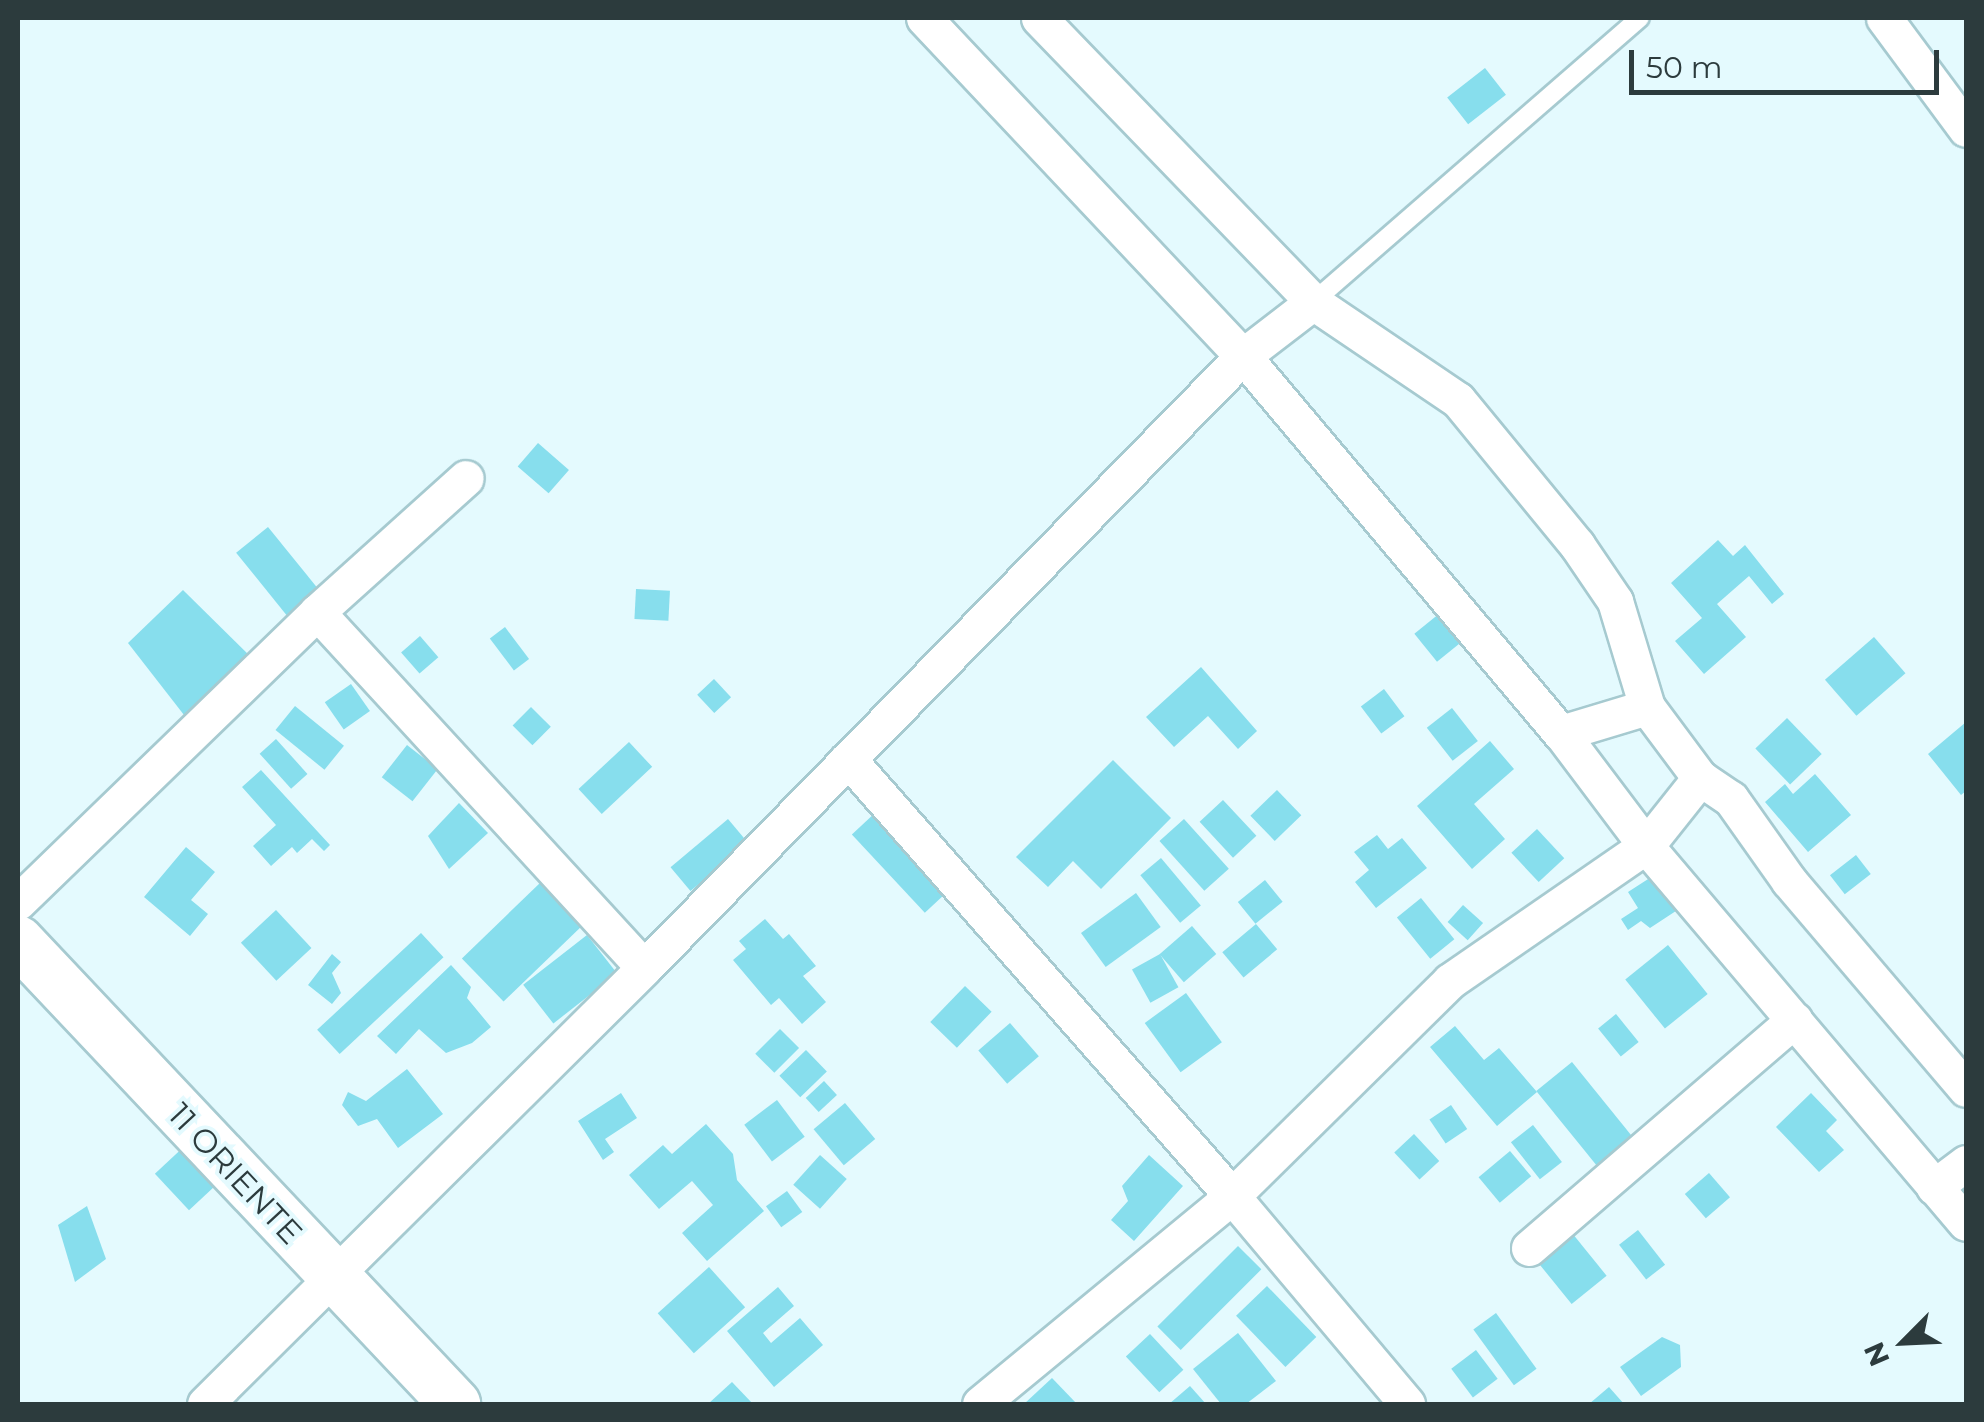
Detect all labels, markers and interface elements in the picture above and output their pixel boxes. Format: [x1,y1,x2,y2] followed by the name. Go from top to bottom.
[1634,30,1944,92] scale bar
[1646,49,1723,86] text: 50 m
[160,1096,310,1252] street label: 11 ORIENTE
[1854,1292,1954,1392] north arrow
[1856,1337,1897,1371] text: N

